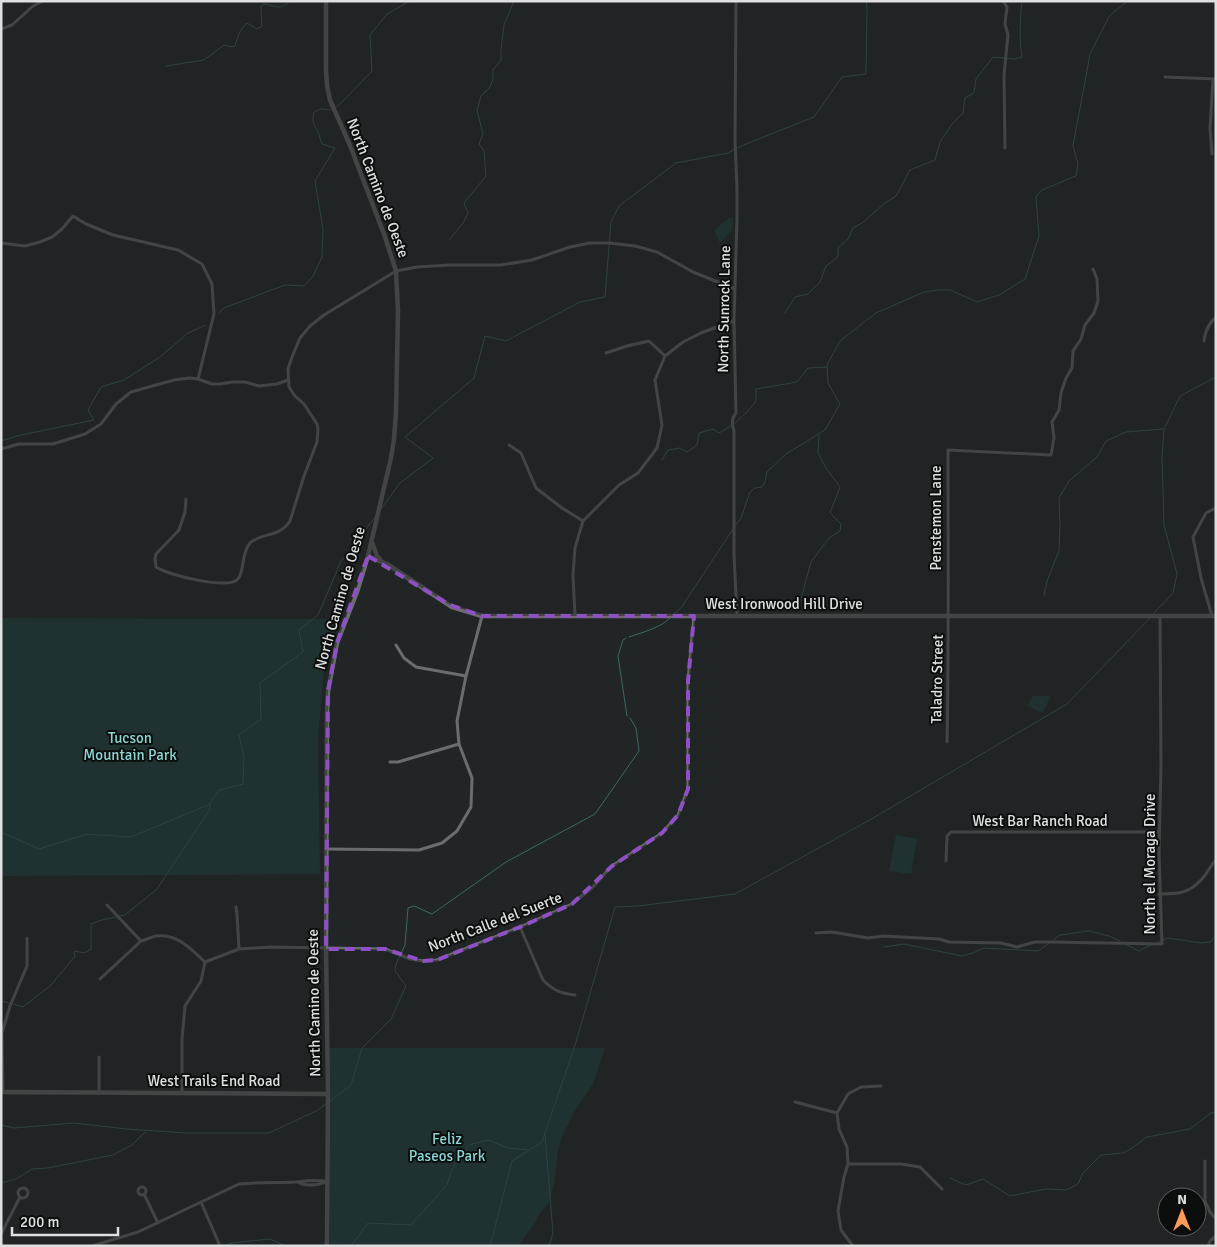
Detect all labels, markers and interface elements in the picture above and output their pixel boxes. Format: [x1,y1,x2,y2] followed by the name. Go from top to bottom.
[343,116,413,260] street label: North Camino de Oeste
[714,245,734,373] street label: North Sunrock Lane
[927,465,945,571] street label: Penstemon Lane
[311,525,369,671] street label: North Camino de Oeste
[705,595,863,613] street label: West Ironwood Hill Drive
[927,634,947,724] street label: Taladro Street
[83,729,177,764] park label: Tucson Mountain Park
[1141,794,1159,935] street label: North el Moraga Drive
[972,812,1108,830] street label: West Bar Ranch Road
[425,888,565,956] street label: North Calle del Suerte
[304,929,324,1077] street label: North Camino de Oeste
[148,1072,280,1090] street label: West Trails End Road
[409,1130,486,1165] park label: Feliz Paseos Park
[1157,1187,1207,1237] north arrow
[1177,1191,1187,1208] text: N
[12,1204,119,1236] scale bar
[20,1213,60,1231] text: 200 m

